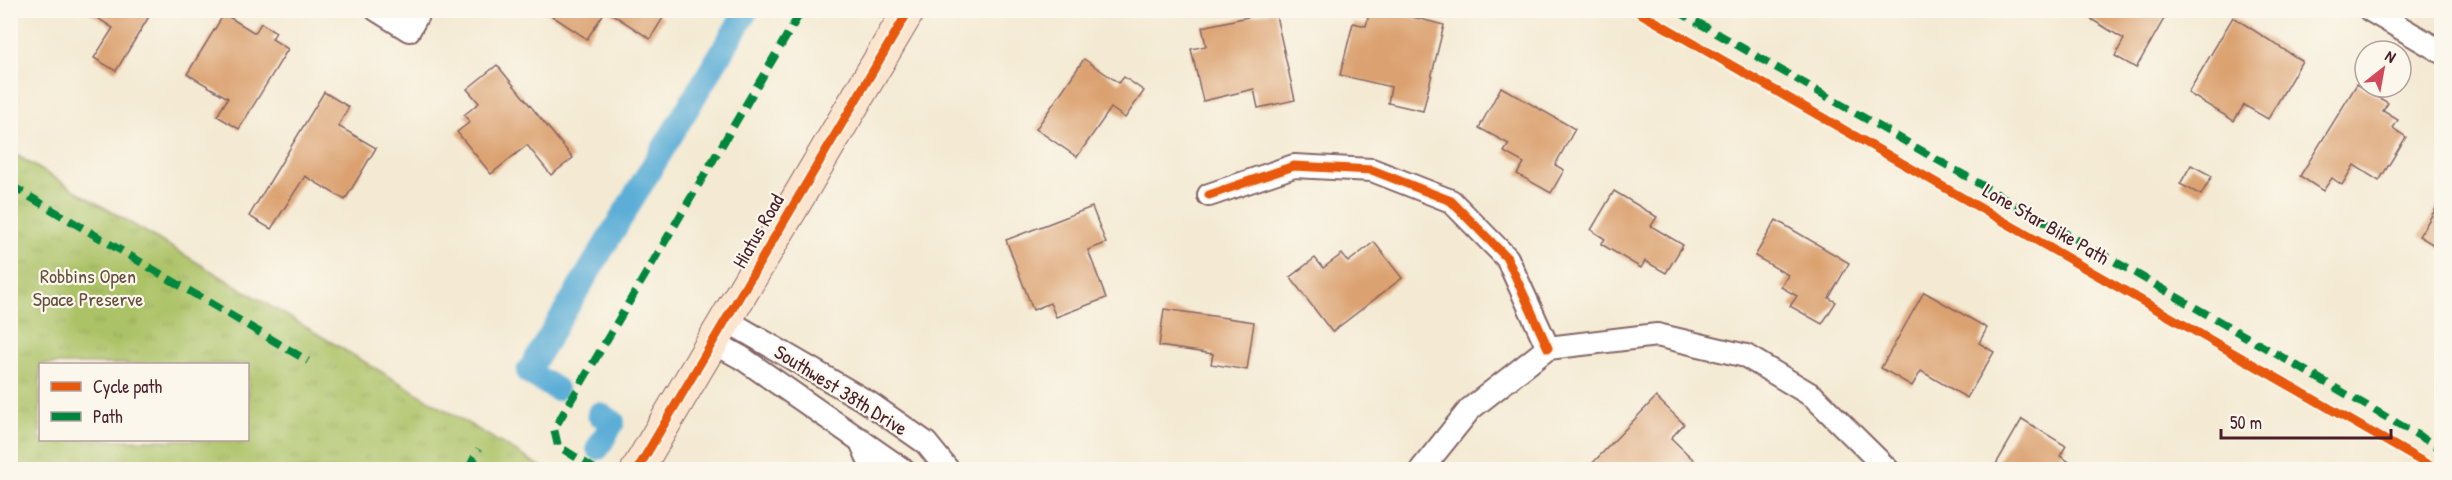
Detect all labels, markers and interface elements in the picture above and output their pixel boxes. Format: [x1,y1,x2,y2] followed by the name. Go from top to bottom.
[2353,39,2413,99] north arrow
[2381,45,2400,68] text: N
[1978,176,2114,271] street label: Lone Star Bike Path
[725,188,790,273] street label: Hiatus Road
[33,262,143,312] park label: Robbins Open Space Preserve
[770,338,913,441] street label: Southwest 38th Drive
[39,363,249,441] legend
[93,374,163,399] text: Cycle path
[2221,402,2390,440] scale bar
[93,404,123,429] text: Path
[2230,410,2262,435] text: 50 m

